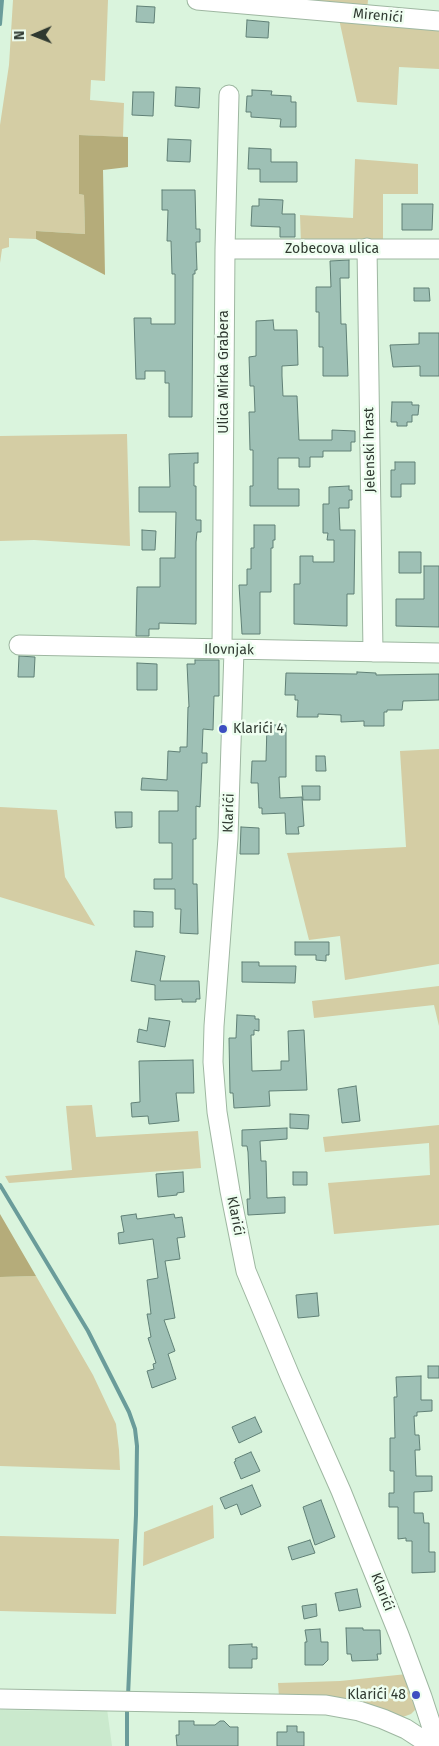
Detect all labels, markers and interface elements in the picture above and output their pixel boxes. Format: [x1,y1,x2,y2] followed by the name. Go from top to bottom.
[352,5,404,27] street label: Mirenići
[10,10,60,60] north arrow
[11,30,28,40] text: N
[285,241,379,257] street label: Zobecova ulica
[216,310,232,434] street label: Ulica Mirka Grabera
[361,407,379,493] street label: Jelenski hrast
[204,641,254,659] street label: Ilovnjak
[233,721,284,737] place label: Klarići 4
[217,723,229,735] marker: Klarići 4
[220,793,238,833] street label: Klarići
[223,1195,247,1237] street label: Klarići
[367,1570,397,1614] street label: Klarići
[347,1687,406,1703] place label: Klarići 48
[410,1689,422,1701] marker: Klarići 48

